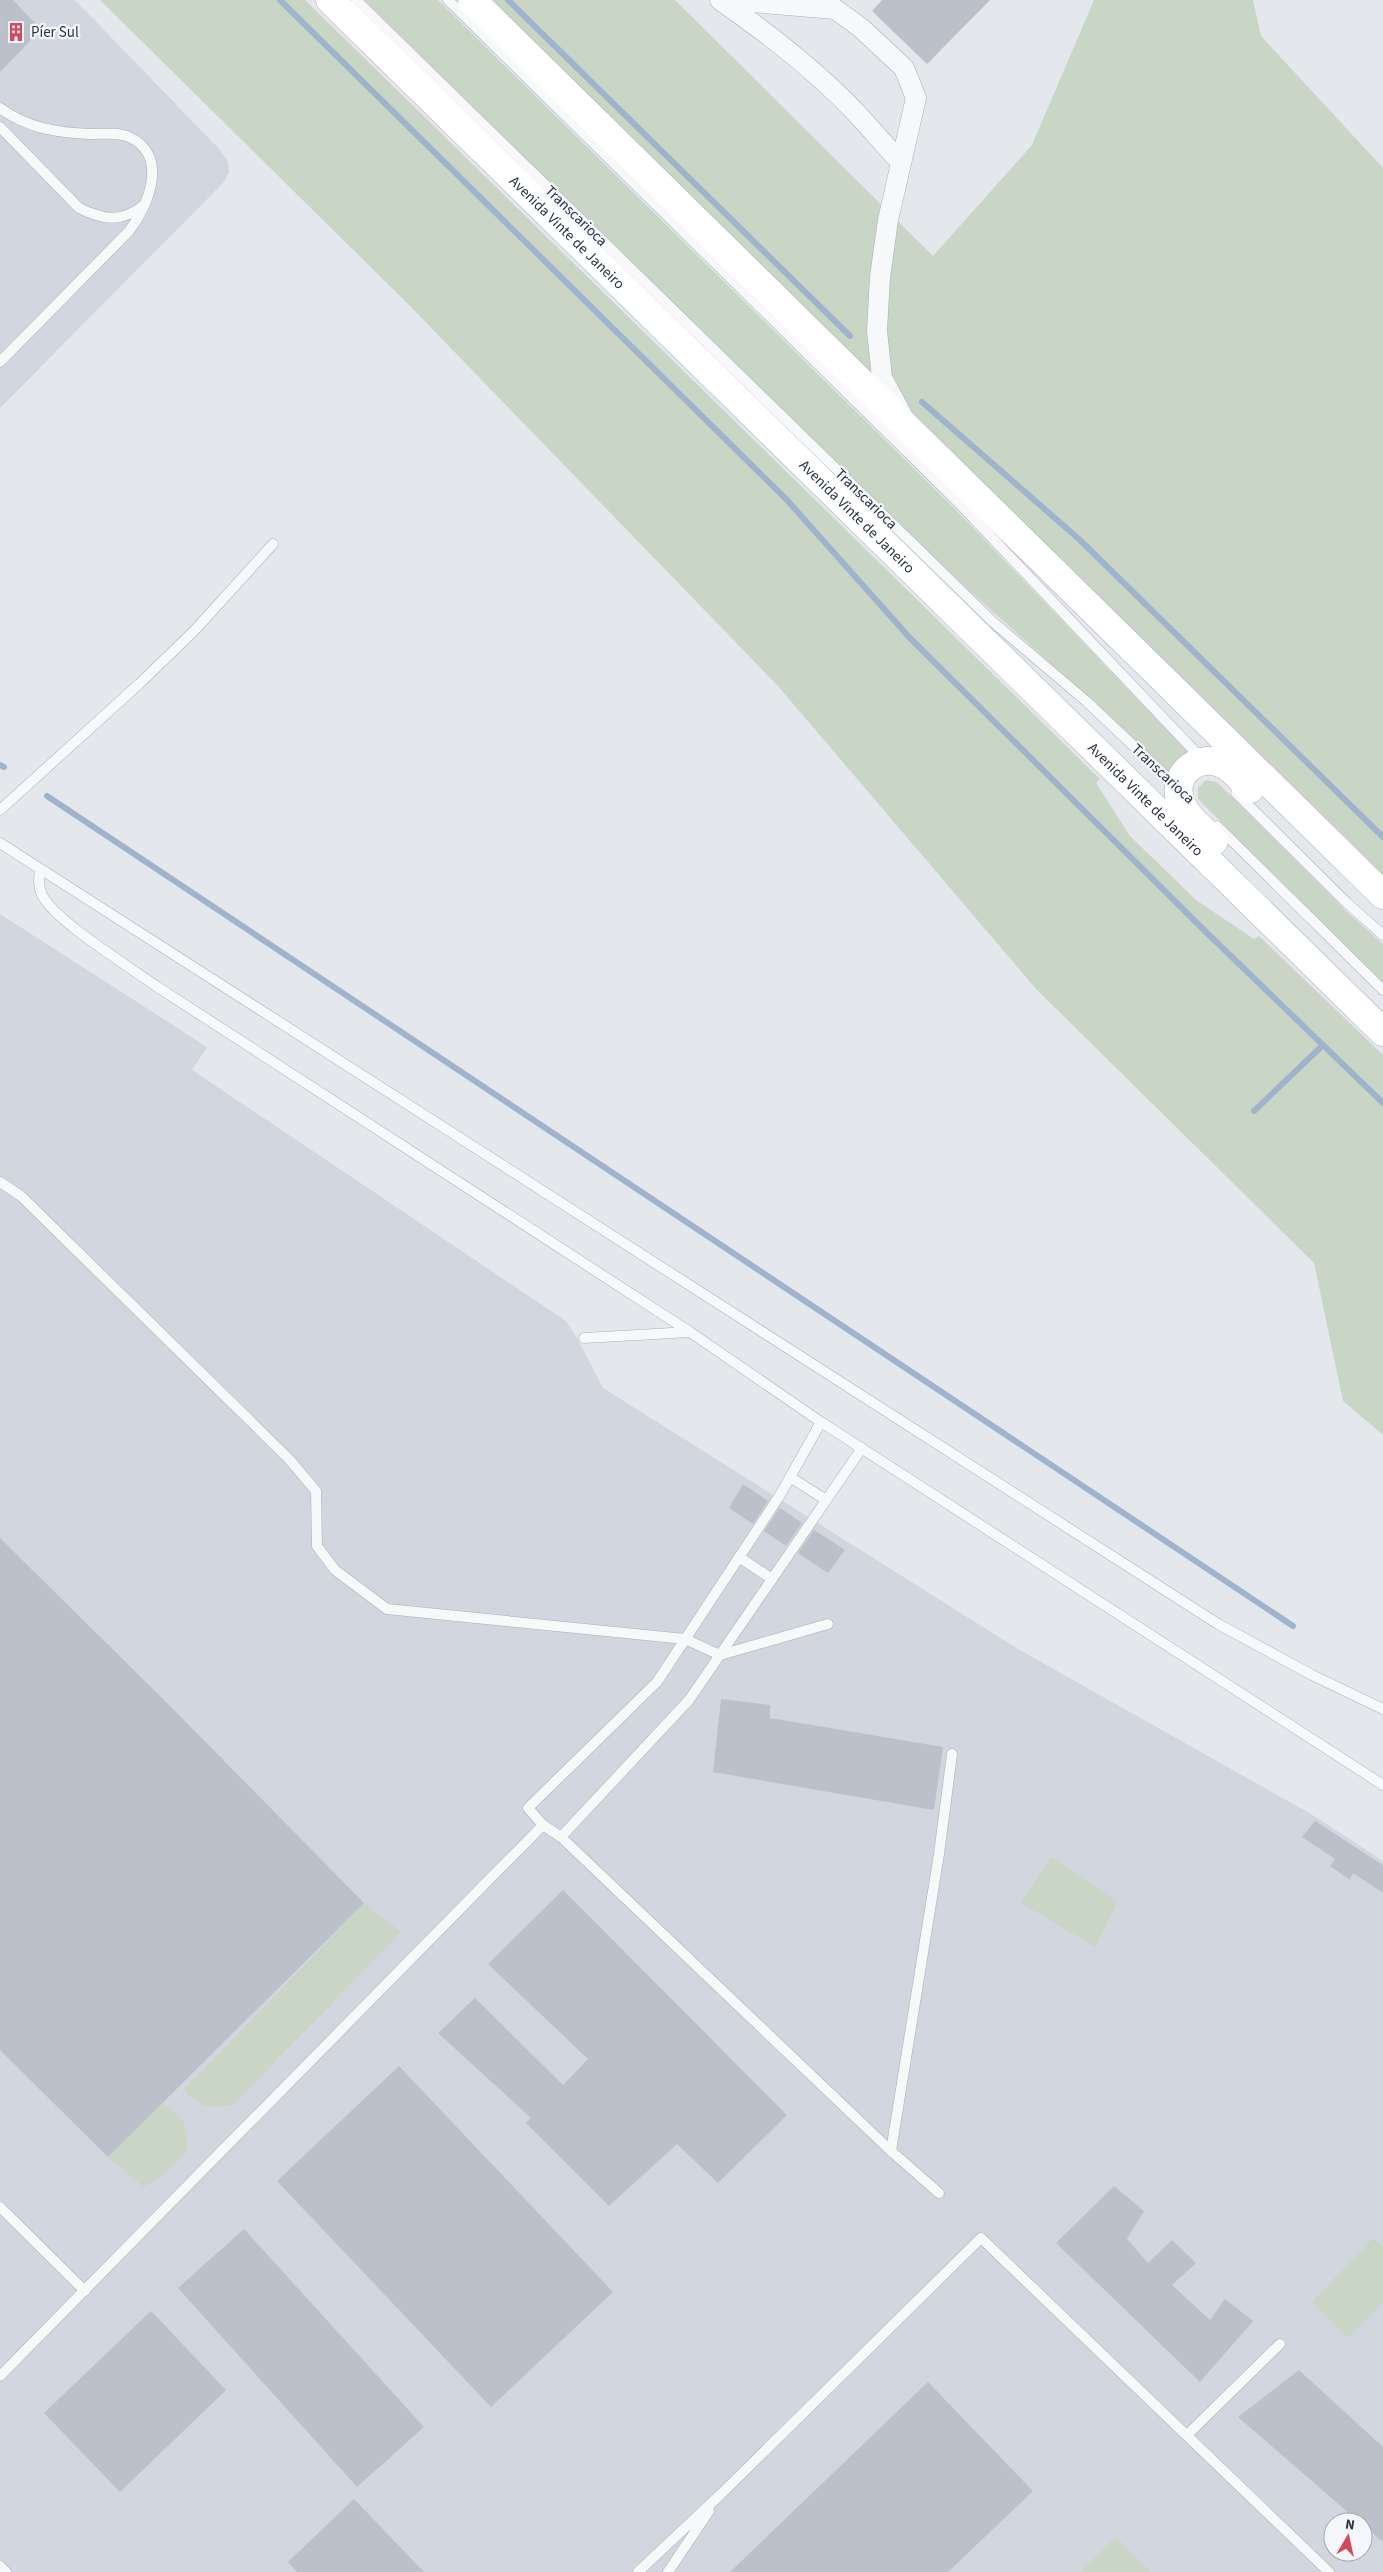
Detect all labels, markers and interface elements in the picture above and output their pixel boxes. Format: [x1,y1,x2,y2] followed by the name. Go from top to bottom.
[5,21,27,43] building icon: Píer Sul
[31,22,79,43] place label: Píer Sul
[505,171,630,294] street label: Avenida Vinte de Janeiro
[540,181,612,251] street label: Transcarioca
[795,455,920,578] street label: Avenida Vinte de Janeiro
[830,464,902,534] street label: Transcarioca
[1083,738,1208,861] street label: Avenida Vinte de Janeiro
[1127,739,1199,809] street label: Transcarioca
[1323,2512,1373,2562] north arrow
[1344,2515,1356,2536] text: N

